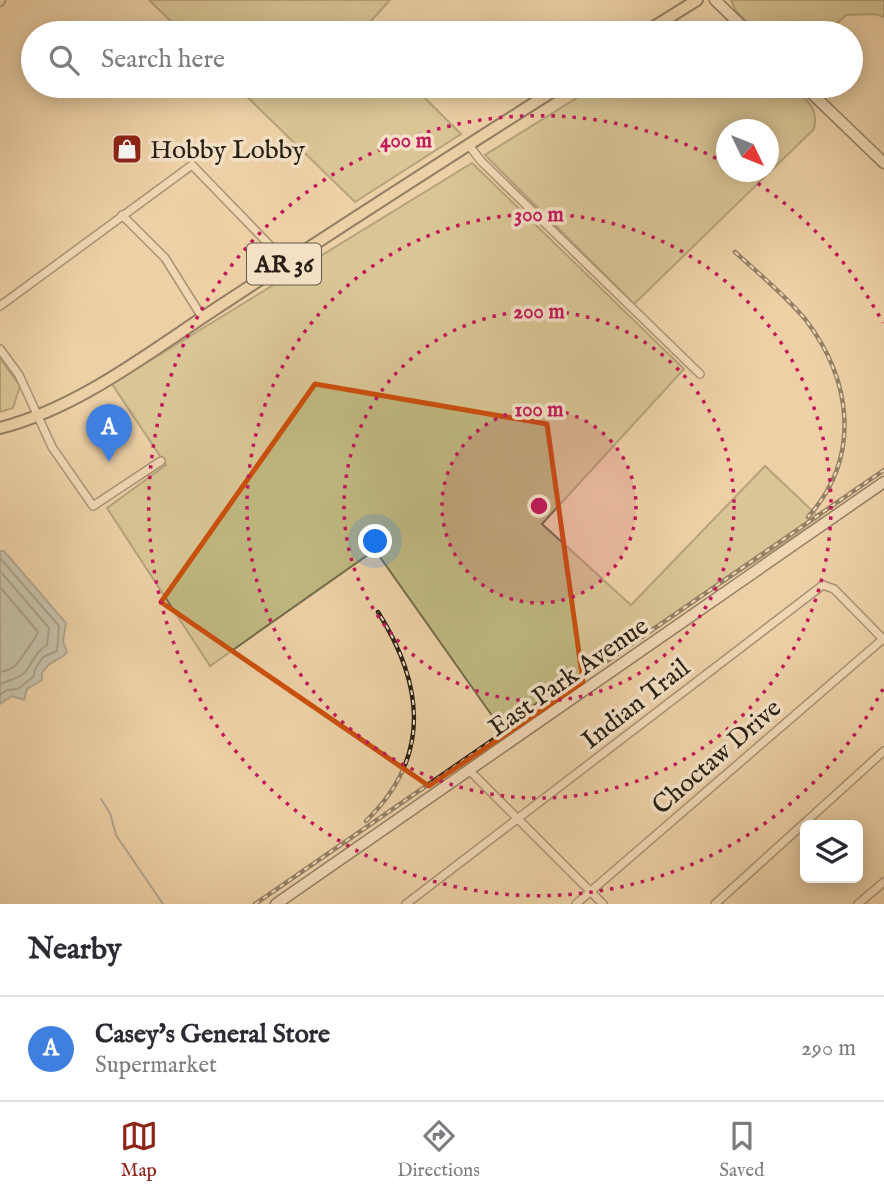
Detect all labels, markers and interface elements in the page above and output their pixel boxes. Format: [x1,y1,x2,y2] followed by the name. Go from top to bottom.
[21,21,863,98] search box
[45,41,83,79] icon: search
[101,43,225,76] text: Search here
[716,119,779,182] north arrow
[380,128,433,155] text: 400 m
[110,132,144,166] shop icon: Hobby Lobby
[150,134,305,167] place label: Hobby Lobby
[514,202,564,229] text: 300 m
[247,244,321,284] road number: AR 36
[513,299,565,326] text: 200 m
[514,397,564,424] text: 100 m
[86,404,132,462] pin: A
[527,494,551,518] centre of rings
[358,524,392,558] your location
[483,610,655,745] street label: East Park Avenue
[575,651,697,757] street label: Indian Trail
[646,692,788,822] street label: Choctaw Drive
[800,820,863,883] map controls
[800,820,863,883] button: layers
[28,931,121,969] text: Nearby
[95,1018,330,1051] text: Casey's General Store
[43,1034,59,1063] text: A
[801,1034,856,1063] text: 290 m
[95,1051,217,1080] text: Supermarket
[120,1117,158,1183] tab: Map
[397,1117,480,1183] tab: Directions
[719,1117,764,1183] tab: Saved

